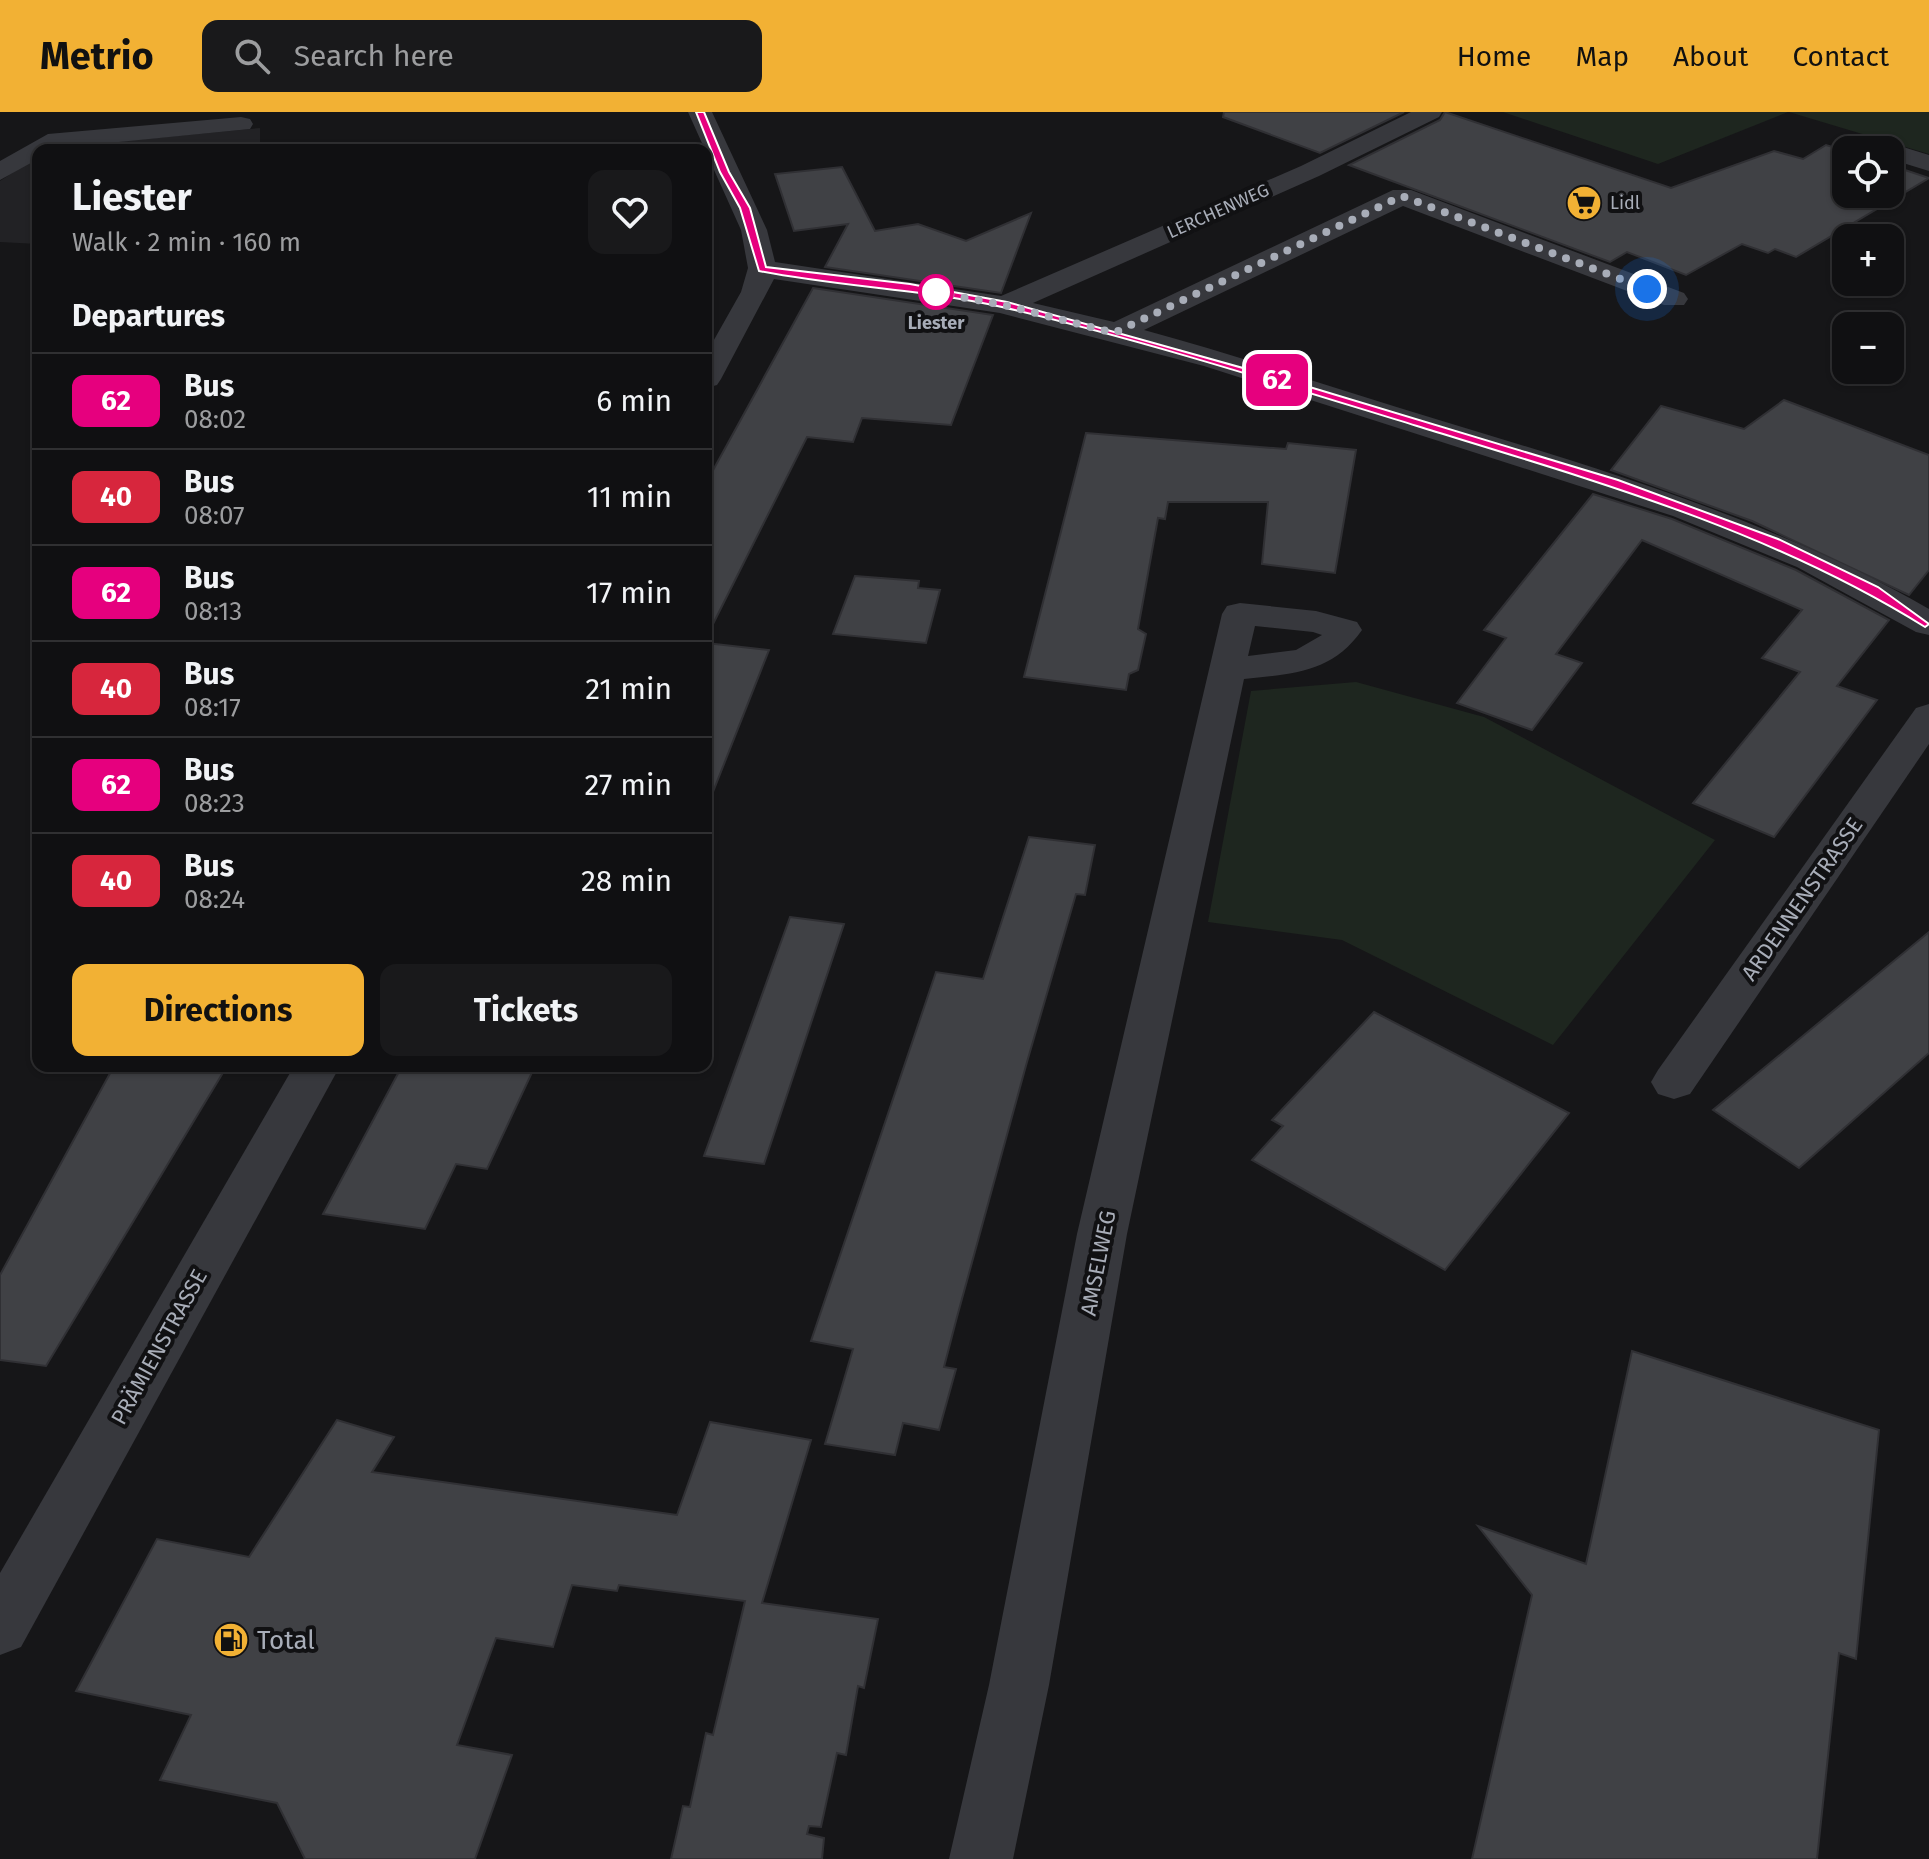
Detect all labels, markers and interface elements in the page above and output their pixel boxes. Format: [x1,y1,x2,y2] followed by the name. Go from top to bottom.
[202,20,762,92] search box
[40,33,154,79] text: Metrio
[230,34,274,78] icon: search
[294,38,454,74] text: Search here
[1457,40,1531,73] text: Home
[1575,40,1629,73] text: Map
[1673,40,1748,73] text: About
[1792,40,1889,73] text: Contact
[1832,136,1904,384] map controls
[1832,136,1904,208] button: locate
[588,170,672,254] button: heart
[72,174,192,220] text: Liester
[1164,179,1272,243] street label: LERCHENWEG
[1565,184,1603,222] supermarket icon: Lidl
[1610,192,1640,214] place label: Lidl
[1832,224,1904,296] button: +
[72,227,301,258] text: Walk · 2 min · 160 m
[1627,269,1667,309] your location
[919,275,953,309] marker: Liester
[72,298,225,334] text: Departures
[908,312,965,334] place label: Liester
[1832,312,1904,384] button: −
[1241,354,1313,406] line badge: 62
[1262,363,1292,396] text: 62
[184,368,234,404] text: Bus
[596,383,672,419] text: 6 min
[101,384,131,417] text: 62
[184,404,246,435] text: 08:02
[184,464,234,500] text: Bus
[587,479,672,515] text: 11 min
[100,480,132,513] text: 40
[184,500,245,531] text: 08:07
[184,560,234,596] text: Bus
[586,575,672,611] text: 17 min
[101,576,131,609] text: 62
[184,596,242,627] text: 08:13
[184,656,234,692] text: Bus
[585,671,672,707] text: 21 min
[100,672,132,705] text: 40
[184,692,241,723] text: 08:17
[184,752,234,788] text: Bus
[584,767,672,803] text: 27 min
[101,768,131,801] text: 62
[184,788,245,819] text: 08:23
[1736,812,1868,986] street label: ARDENNENSTRASSE
[184,848,234,884] text: Bus
[581,863,672,899] text: 28 min
[100,864,132,897] text: 40
[184,884,245,915] text: 08:24
[72,964,364,1056] button: Directions
[380,964,672,1056] button: Tickets
[1075,1208,1121,1318] street label: AMSELWEG
[105,1265,213,1429] street label: PRÄMIENSTRASSE
[212,1621,250,1659] fuel station icon: Total
[257,1625,315,1656] place label: Total

